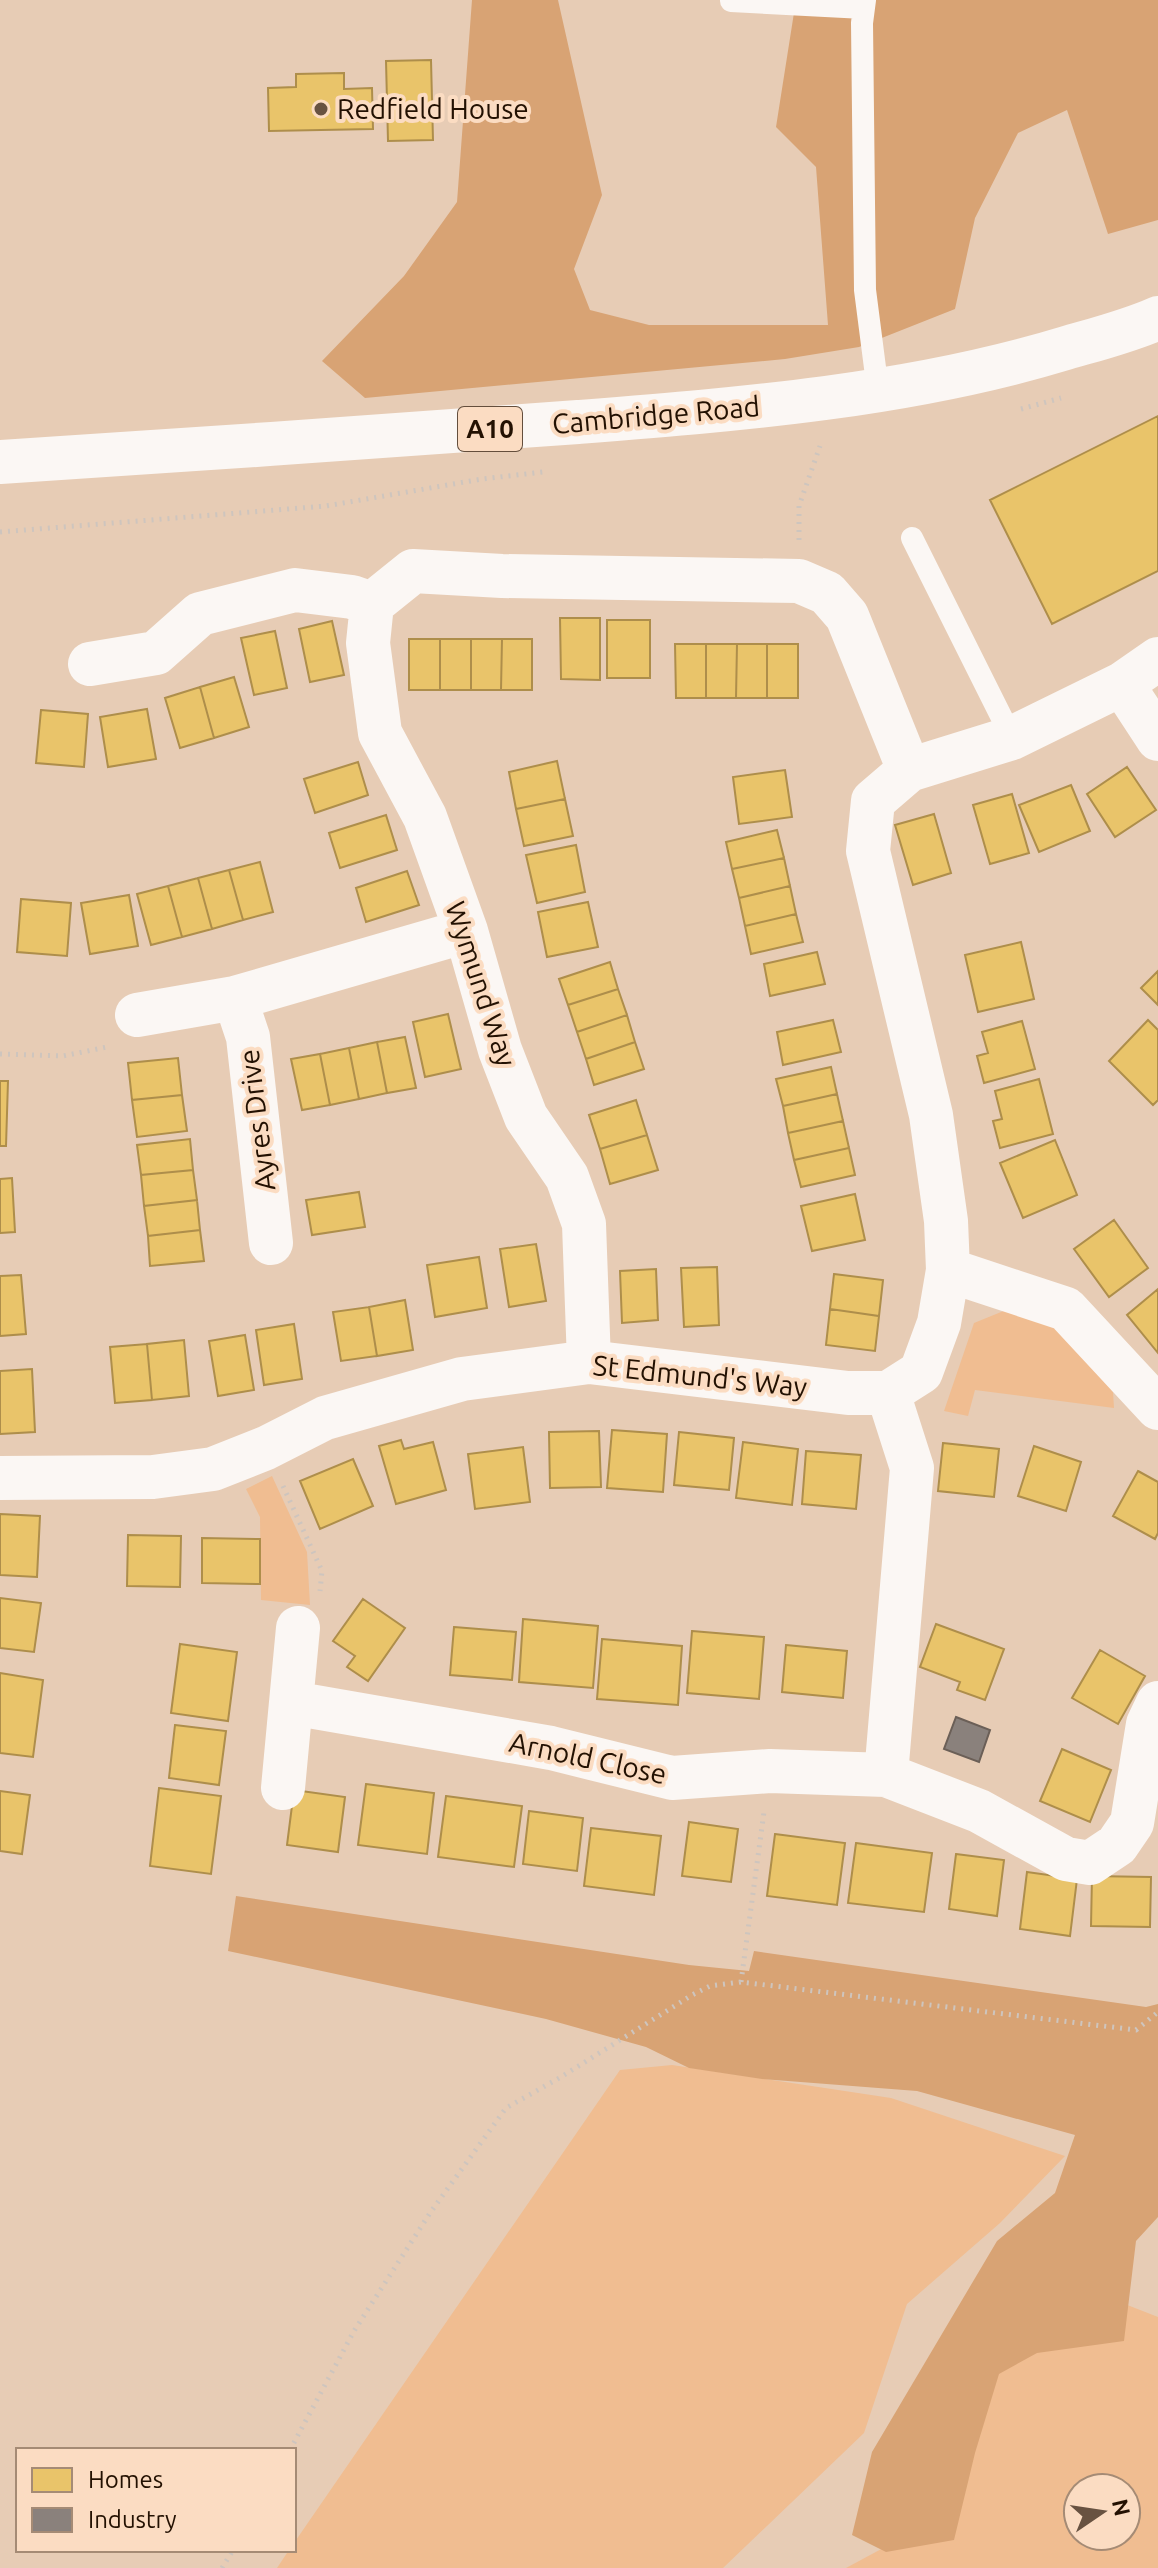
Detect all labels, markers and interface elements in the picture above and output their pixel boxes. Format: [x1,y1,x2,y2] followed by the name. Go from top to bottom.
[337,93,529,124] place label: Redfield House
[312,100,330,118] marker: Redfield House
[551,390,761,439] street label: Cambridge Road
[458,407,522,451] road number: A10
[440,897,523,1070] street label: Wymund Way
[232,1048,281,1193] street label: Ayres Drive
[592,1349,809,1402] street label: St Edmund's Way
[507,1726,669,1789] street label: Arnold Close
[16,2448,296,2552] legend
[88,2466,163,2493] text: Homes
[1062,2472,1142,2552] north arrow
[1108,2497,1136,2518] text: N
[88,2506,177,2533] text: Industry

